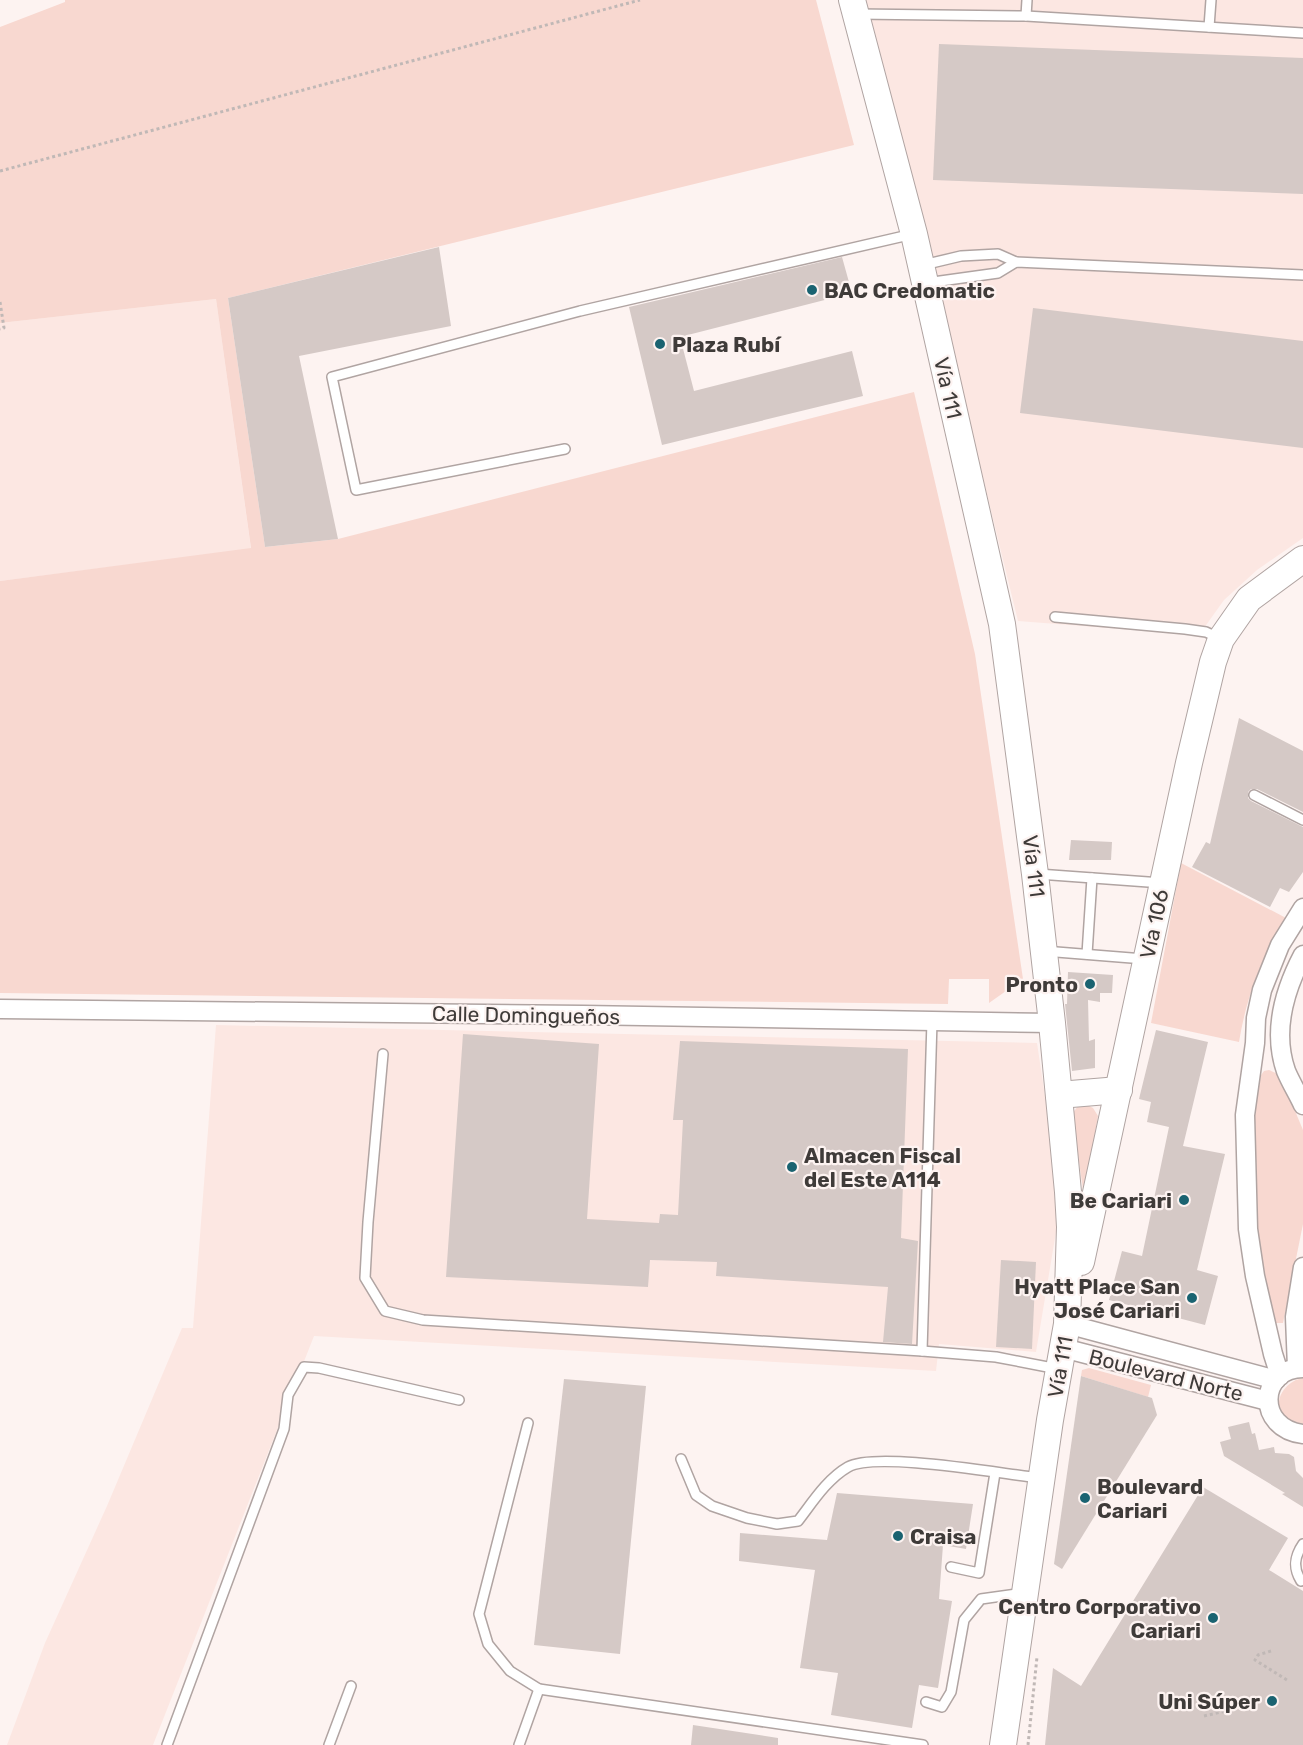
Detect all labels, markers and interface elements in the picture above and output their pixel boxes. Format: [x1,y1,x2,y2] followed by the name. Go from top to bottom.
[824,278,995,303] place label: BAC Credomatic
[805,283,819,297] marker: BAC Credomatic
[672,332,782,357] place label: Plaza Rubí
[653,337,667,351] marker: Plaza Rubí
[929,355,967,421] street label: Vía 111
[1018,833,1050,899] street label: Vía 111
[1134,887,1174,961] street label: Vía 106
[1006,972,1078,997] place label: Pronto
[1083,977,1097,991] marker: Pronto
[432,1001,620,1029] street label: Calle Domingueños
[804,1143,961,1192] place label: Almacen Fiscal del Este A114
[785,1160,799,1174] marker: Almacen Fiscal del Este A114
[1070,1188,1172,1213] place label: Be Cariari
[1177,1193,1191,1207] marker: Be Cariari
[1014,1274,1180,1323] place label: Hyatt Place San José Cariari
[1185,1291,1199,1305] marker: Hyatt Place San José Cariari
[1042,1334,1078,1400] street label: Vía 111
[1086,1344,1246,1406] street label: Boulevard Norte
[1097,1474,1203,1523] place label: Boulevard Cariari
[1078,1491,1092,1505] marker: Boulevard Cariari
[910,1524,977,1549] place label: Craisa
[891,1529,905,1543] marker: Craisa
[998,1594,1201,1643] place label: Centro Corporativo Cariari
[1206,1611,1220,1625] marker: Centro Corporativo Cariari
[1158,1689,1260,1714] place label: Uni Súper
[1265,1694,1279,1708] marker: Uni Súper

